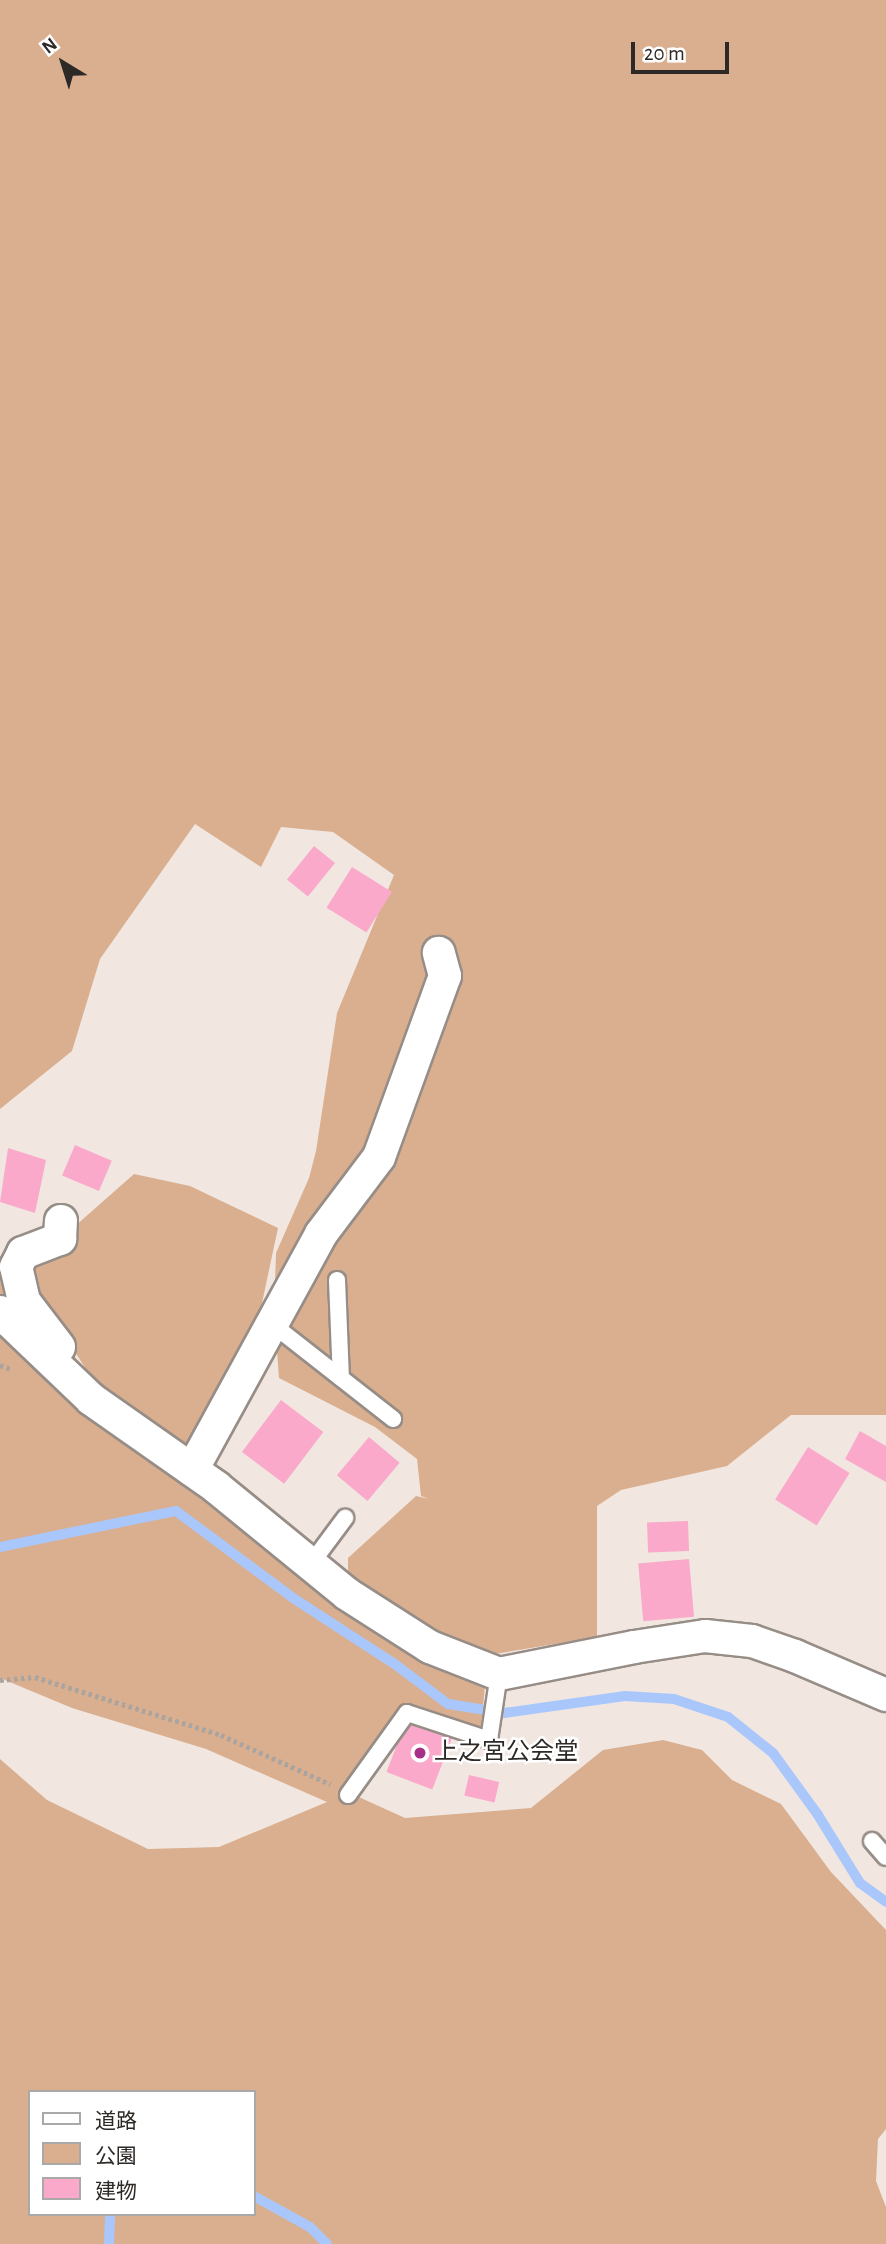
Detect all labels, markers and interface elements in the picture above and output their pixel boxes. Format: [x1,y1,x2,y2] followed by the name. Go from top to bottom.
[28,28,98,98] north arrow
[634,28,732,72] scale bar
[39,35,61,58] text: N
[644,43,685,64] text: 20 m
[434,1739,578,1767] place label: 上之宮公会堂
[412,1745,428,1761] marker: 上之宮公会堂
[28,2090,256,2216] legend
[95,2111,137,2132] text: 道路
[95,2146,137,2167] text: 公園
[95,2181,137,2202] text: 建物

